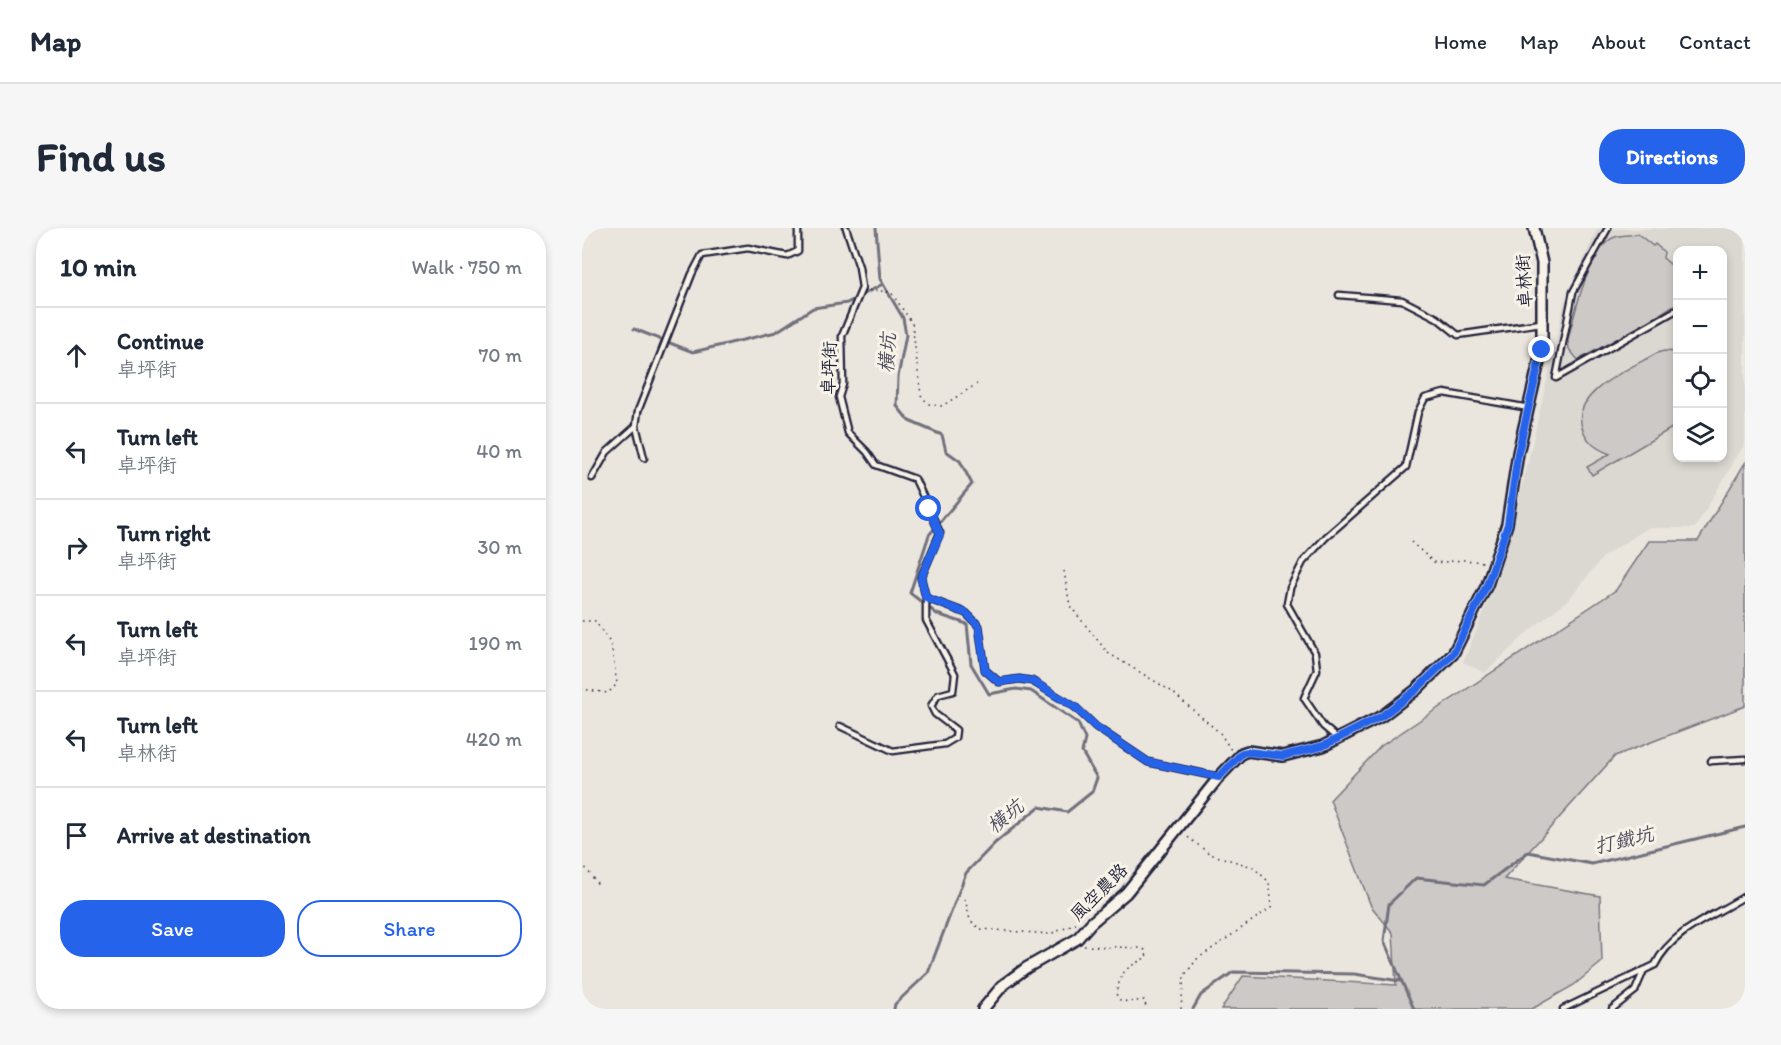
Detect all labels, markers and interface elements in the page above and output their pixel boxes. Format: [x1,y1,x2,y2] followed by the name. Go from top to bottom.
[30,24,81,58] text: Map
[1434,29,1487,54] text: Home
[1520,29,1559,54] text: Map
[1592,29,1646,54] text: About
[1679,29,1751,54] text: Contact
[1599,129,1745,184] button: Directions
[36,131,166,182] text: Find us
[1673,246,1727,462] map controls
[1673,246,1727,300] button: +
[60,251,136,283] text: 10 min
[1512,253,1536,309] street label: 卓林街
[411,255,522,279] text: Walk · 750 m
[1673,300,1727,354] button: −
[117,328,204,355] text: Continue
[874,330,901,374] water label: 橫坑
[1528,336,1554,362] route end
[60,339,93,372] icon: ahead
[817,341,841,395] street label: 卓坪街
[478,343,522,367] text: 70 m
[1673,354,1727,408] button: locate
[117,357,177,381] text: 卓坪街
[1673,408,1727,462] button: layers
[117,424,198,451] text: Turn left
[60,435,93,468] icon: left
[476,439,522,463] text: 40 m
[117,453,177,477] text: 卓坪街
[915,495,941,521] route start
[117,520,211,547] text: Turn right
[60,531,93,564] icon: right
[477,535,522,559] text: 30 m
[117,549,177,573] text: 卓坪街
[117,616,198,643] text: Turn left
[60,627,93,660] icon: left
[469,631,522,655] text: 190 m
[117,645,177,669] text: 卓坪街
[117,712,198,739] text: Turn left
[60,723,93,756] icon: left
[466,727,522,751] text: 420 m
[117,741,177,765] text: 卓林街
[982,793,1030,838] water label: 橫坑
[60,819,93,852] icon: arrive
[1592,821,1658,858] water label: 打鐵坑
[117,822,311,849] text: Arrive at destination
[1066,859,1132,925] street label: 風空農路
[60,900,285,957] button: Save
[297,900,522,957] button: Share

